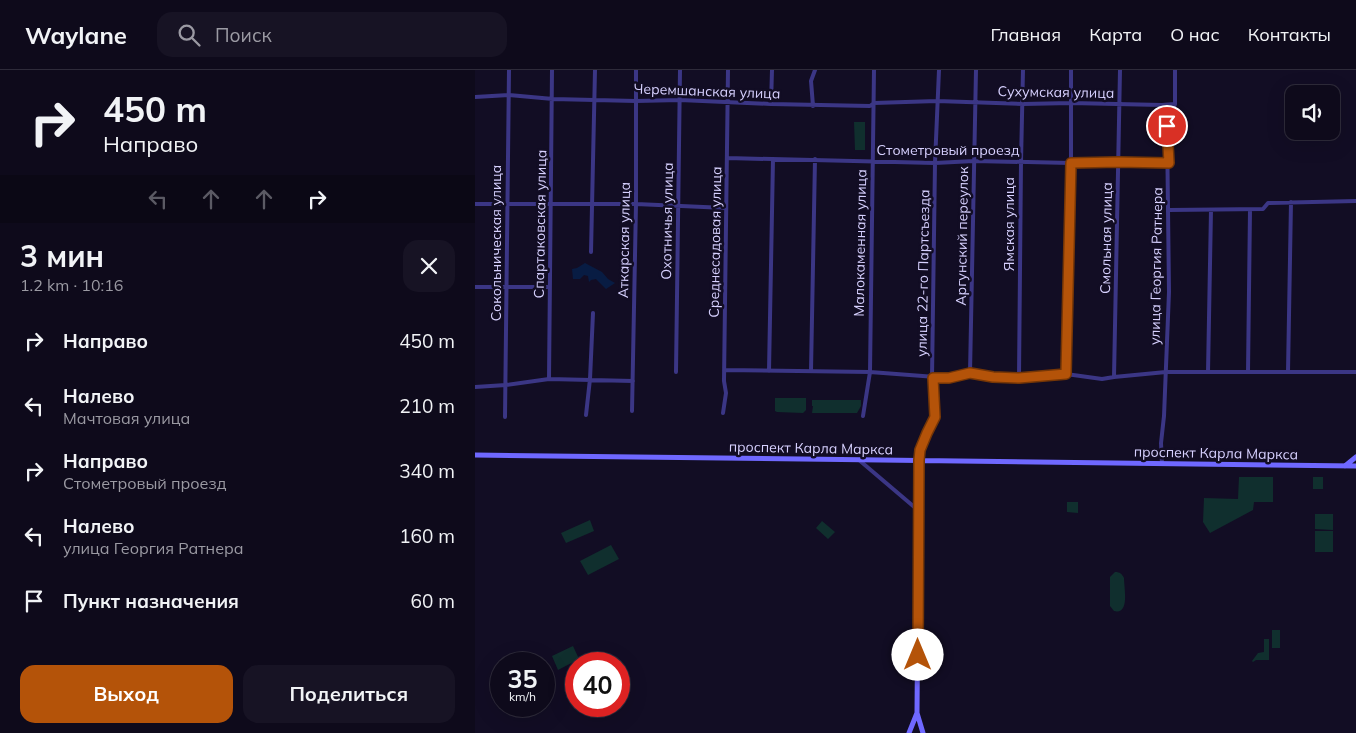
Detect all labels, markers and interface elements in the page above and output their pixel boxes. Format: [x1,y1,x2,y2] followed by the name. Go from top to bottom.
[157,12,507,57] search box
[25,20,127,50] text: Waylane
[175,21,203,49] icon: search
[215,23,272,47] text: Поиск
[991,23,1061,46] text: Главная
[1089,23,1142,46] text: Карта
[1170,23,1220,46] text: О нас
[1248,23,1331,46] text: Контакты
[633,79,781,103] street label: Черемшанская улица
[998,82,1114,102] street label: Сухумская улица
[1285,85,1340,140] map controls
[1285,85,1340,140] button: sound
[103,87,207,131] text: 450 m
[20,90,85,155] icon: right
[1146,105,1188,147] pin
[1153,112,1181,140] icon: arrive
[103,130,198,158] text: Направо
[876,141,1020,159] street label: Стометровый проезд
[530,150,550,298] street label: Спартаковская улица
[657,162,677,280] street label: Охотничья улица
[487,165,505,321] street label: Сокольническая улица
[705,166,725,318] street label: Среднесадовая улица
[952,166,972,306] street label: Аргунский переулок
[850,169,870,317] street label: Малокаменная улица
[1000,177,1018,271] street label: Ямская улица
[614,182,634,298] street label: Аткарская улица
[1096,182,1116,294] street label: Смольная улица
[144,185,172,213] icon: left
[197,185,225,213] icon: ahead
[250,185,278,213] icon: ahead
[303,185,331,213] icon: right
[1146,187,1166,345] street label: улица Георгия Ратнера
[913,189,933,357] street label: улица 22-го Партсъезда
[20,237,104,275] text: 3 мин
[403,240,455,292] button: close
[20,275,123,295] text: 1.2 km · 10:16
[20,327,48,355] icon: right
[63,329,148,353] text: Направо
[399,329,455,353] text: 450 m
[63,384,135,408] text: Налево
[20,392,48,420] icon: left
[399,394,455,418] text: 210 m
[63,408,190,428] text: Мачтовая улица
[729,438,893,458] street label: проспект Карла Маркса
[1134,443,1298,463] street label: проспект Карла Маркса
[63,449,148,473] text: Направо
[20,457,48,485] icon: right
[399,459,455,483] text: 340 m
[63,473,226,493] text: Стометровый проезд
[63,514,135,538] text: Налево
[20,522,48,550] icon: left
[399,524,455,548] text: 160 m
[63,538,244,558] text: улица Георгия Ратнера
[20,587,48,615] icon: arrive
[63,589,239,613] text: Пункт назначения
[411,589,455,613] text: 60 m
[891,628,943,680] position arrow
[565,652,630,717] speed limit sign: 40
[507,663,538,694] text: 35
[20,665,233,723] button: Выход
[243,665,455,723] button: Поделиться
[509,689,536,704] text: km/h

